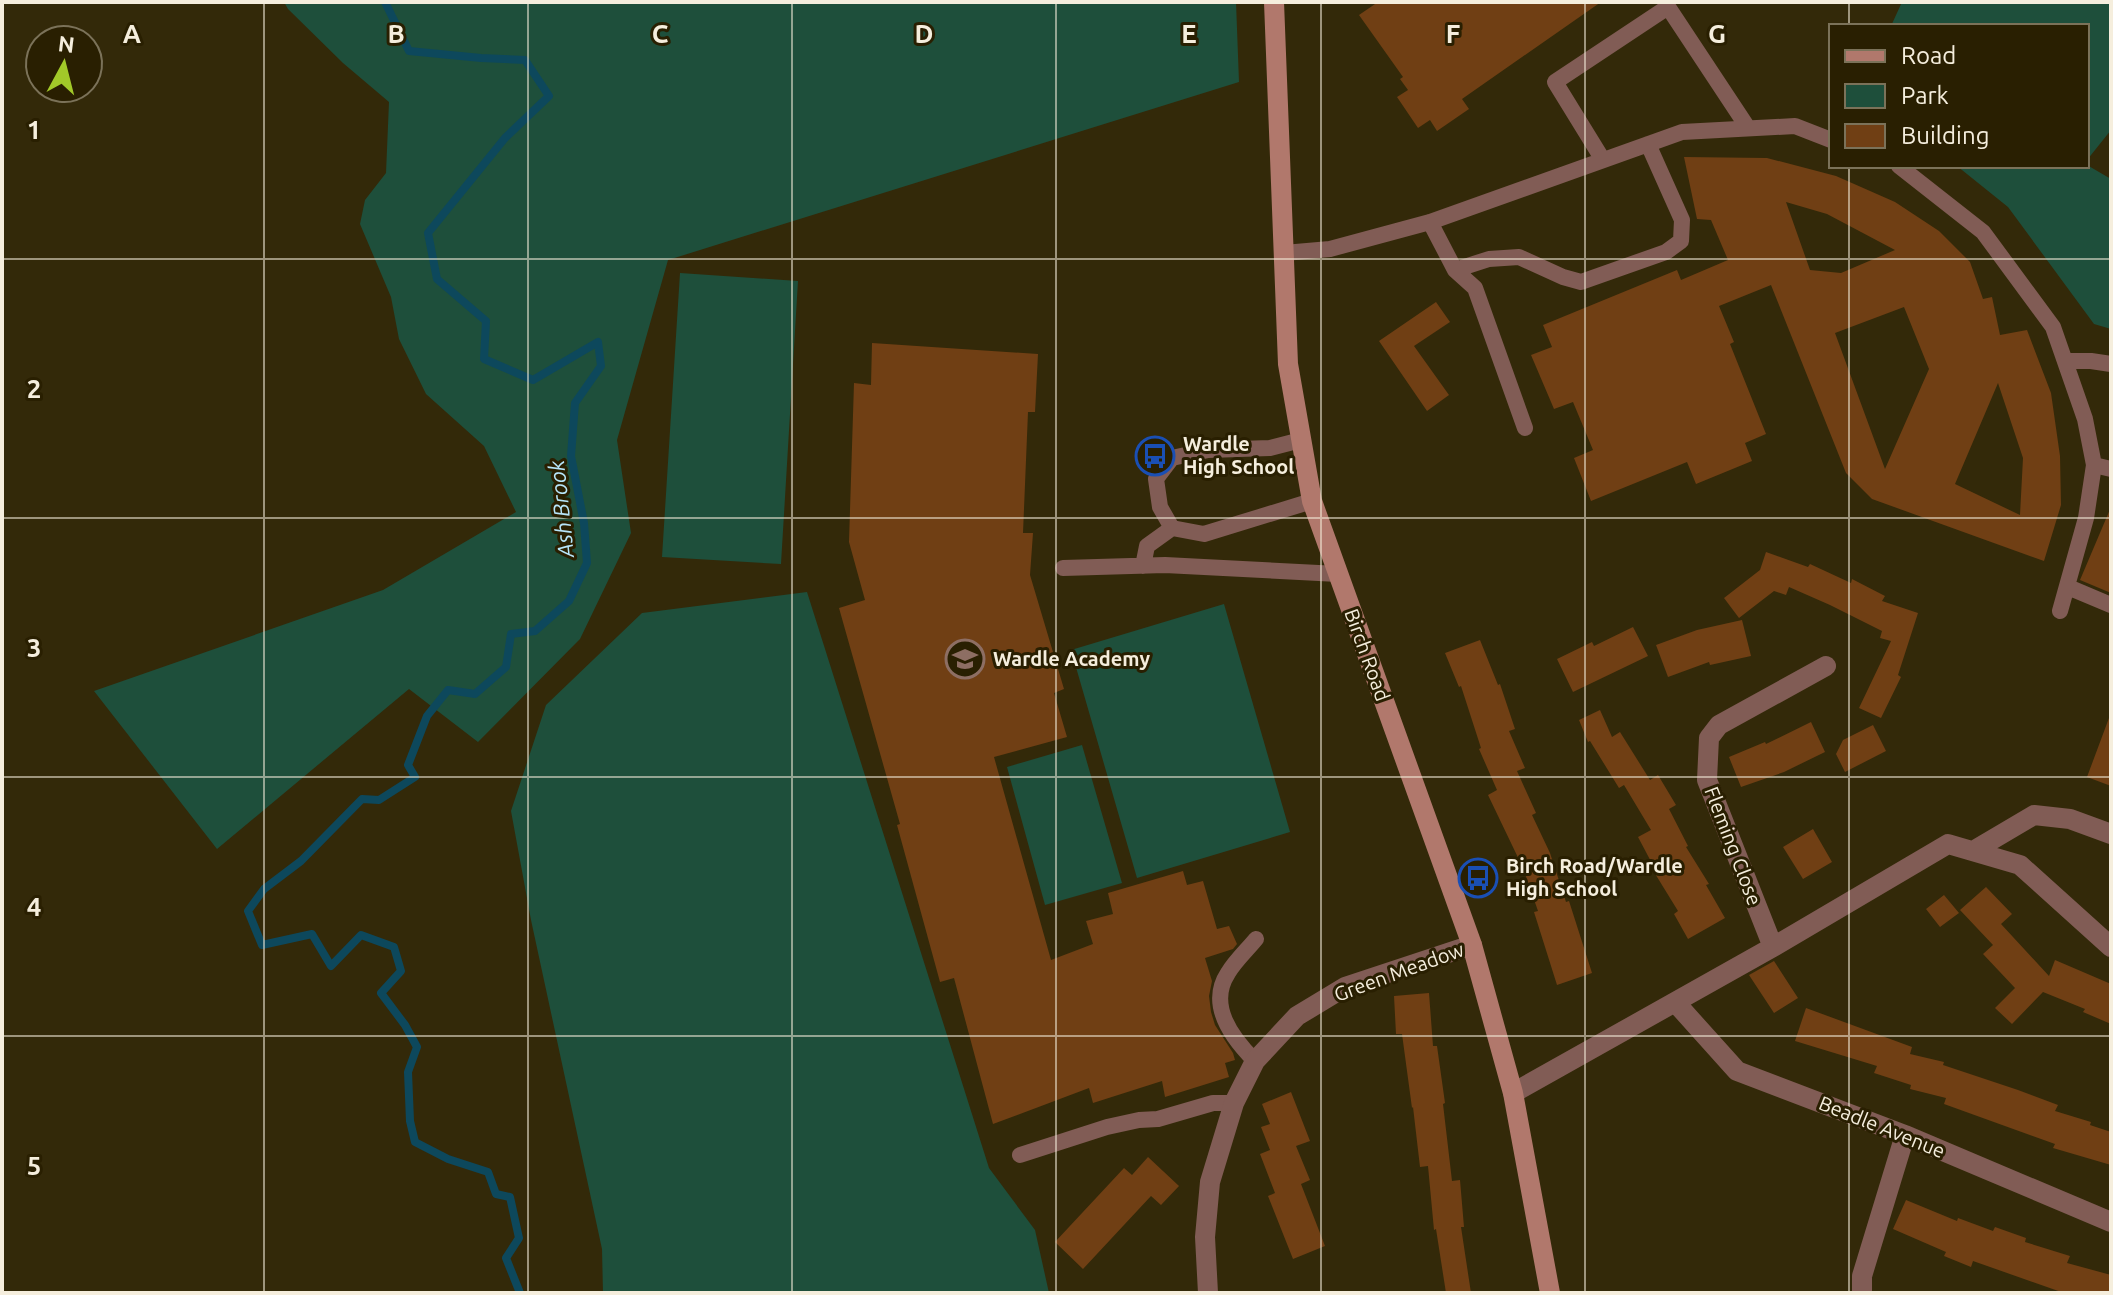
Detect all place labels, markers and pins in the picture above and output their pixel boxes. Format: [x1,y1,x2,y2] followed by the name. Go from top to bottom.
[1183,432,1294,478] place label: Wardle High School
[1134,435,1176,477] bus stop icon: Wardle High School
[944,638,986,680] school or university icon: Wardle Academy
[993,647,1150,670] place label: Wardle Academy
[1506,854,1683,900] place label: Birch Road/Wardle High School
[1457,857,1499,899] bus stop icon: Birch Road/Wardle High School

